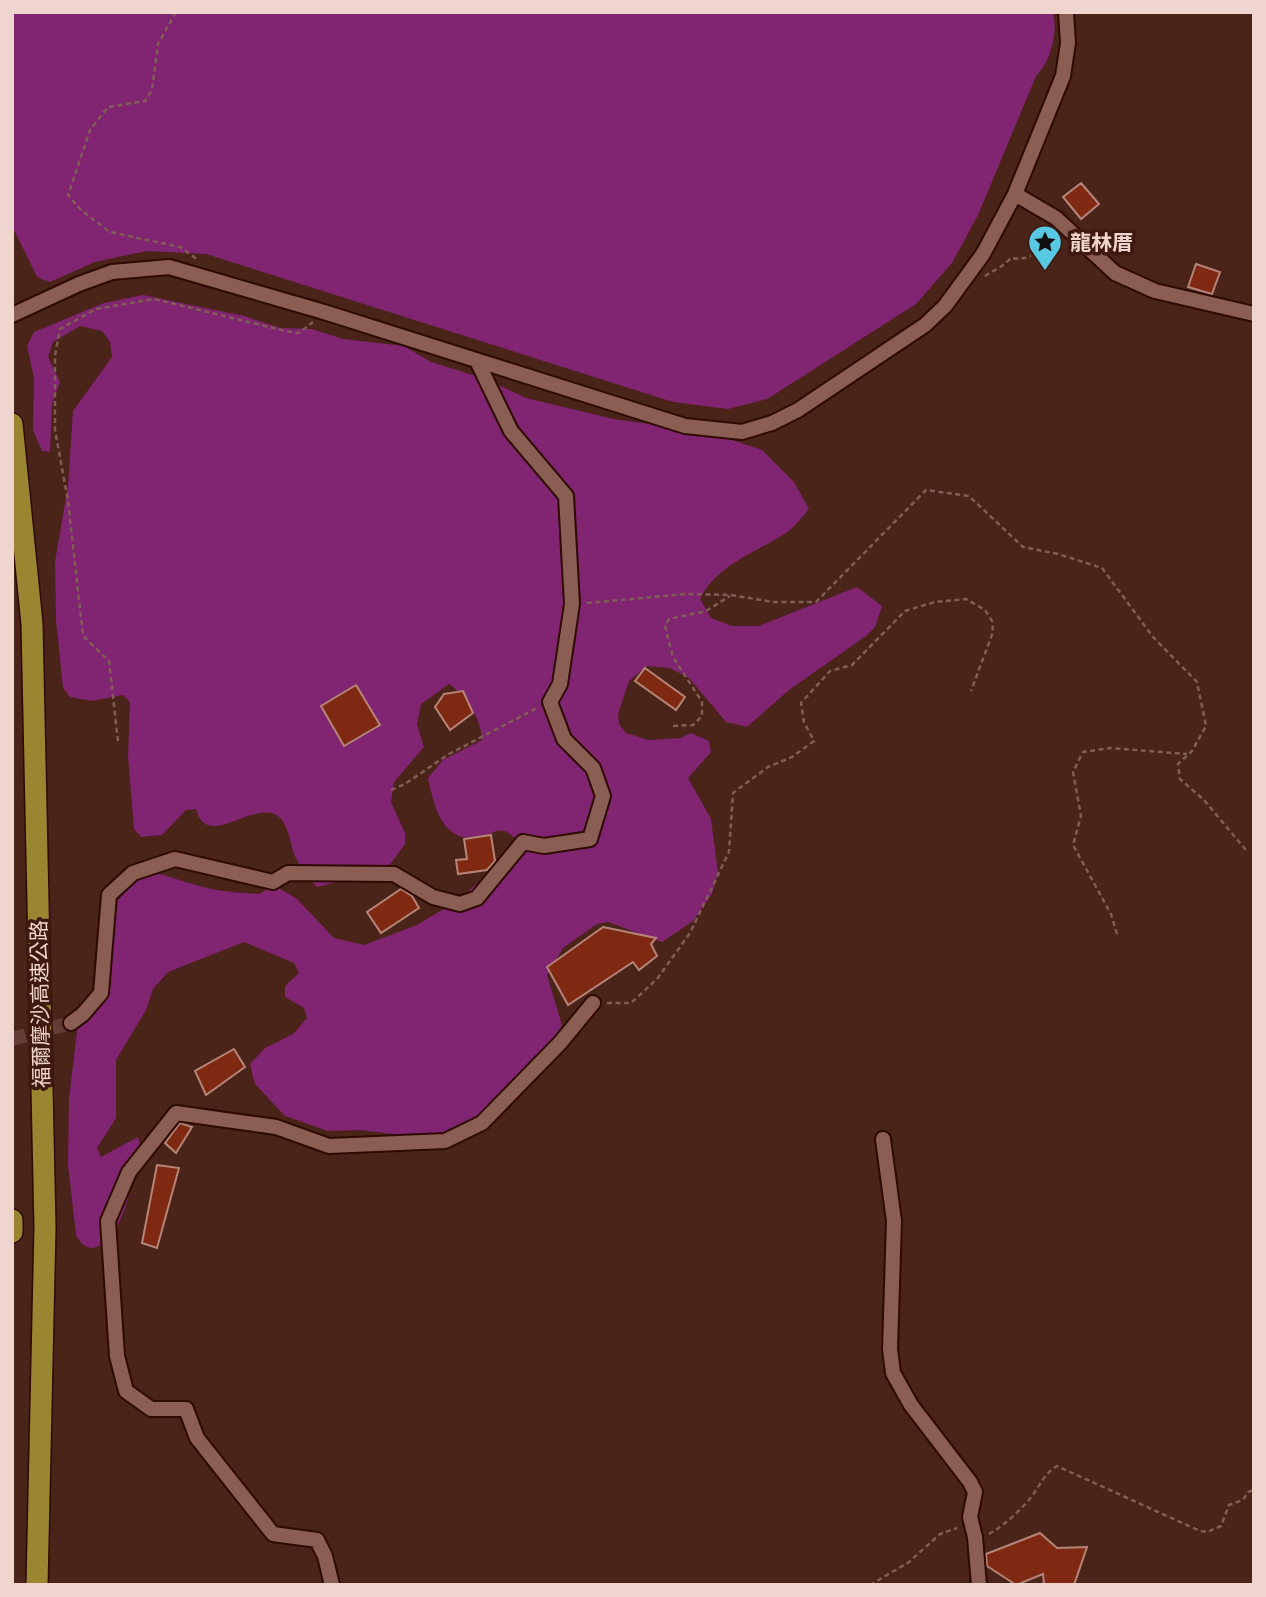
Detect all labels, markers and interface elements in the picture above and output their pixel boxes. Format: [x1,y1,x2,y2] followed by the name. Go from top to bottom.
[1026,223,1064,272] place icon: 龍林厝
[1070,228,1133,257] place label: 龍林厝
[24,920,56,1088] street label: 福爾摩沙高速公路

